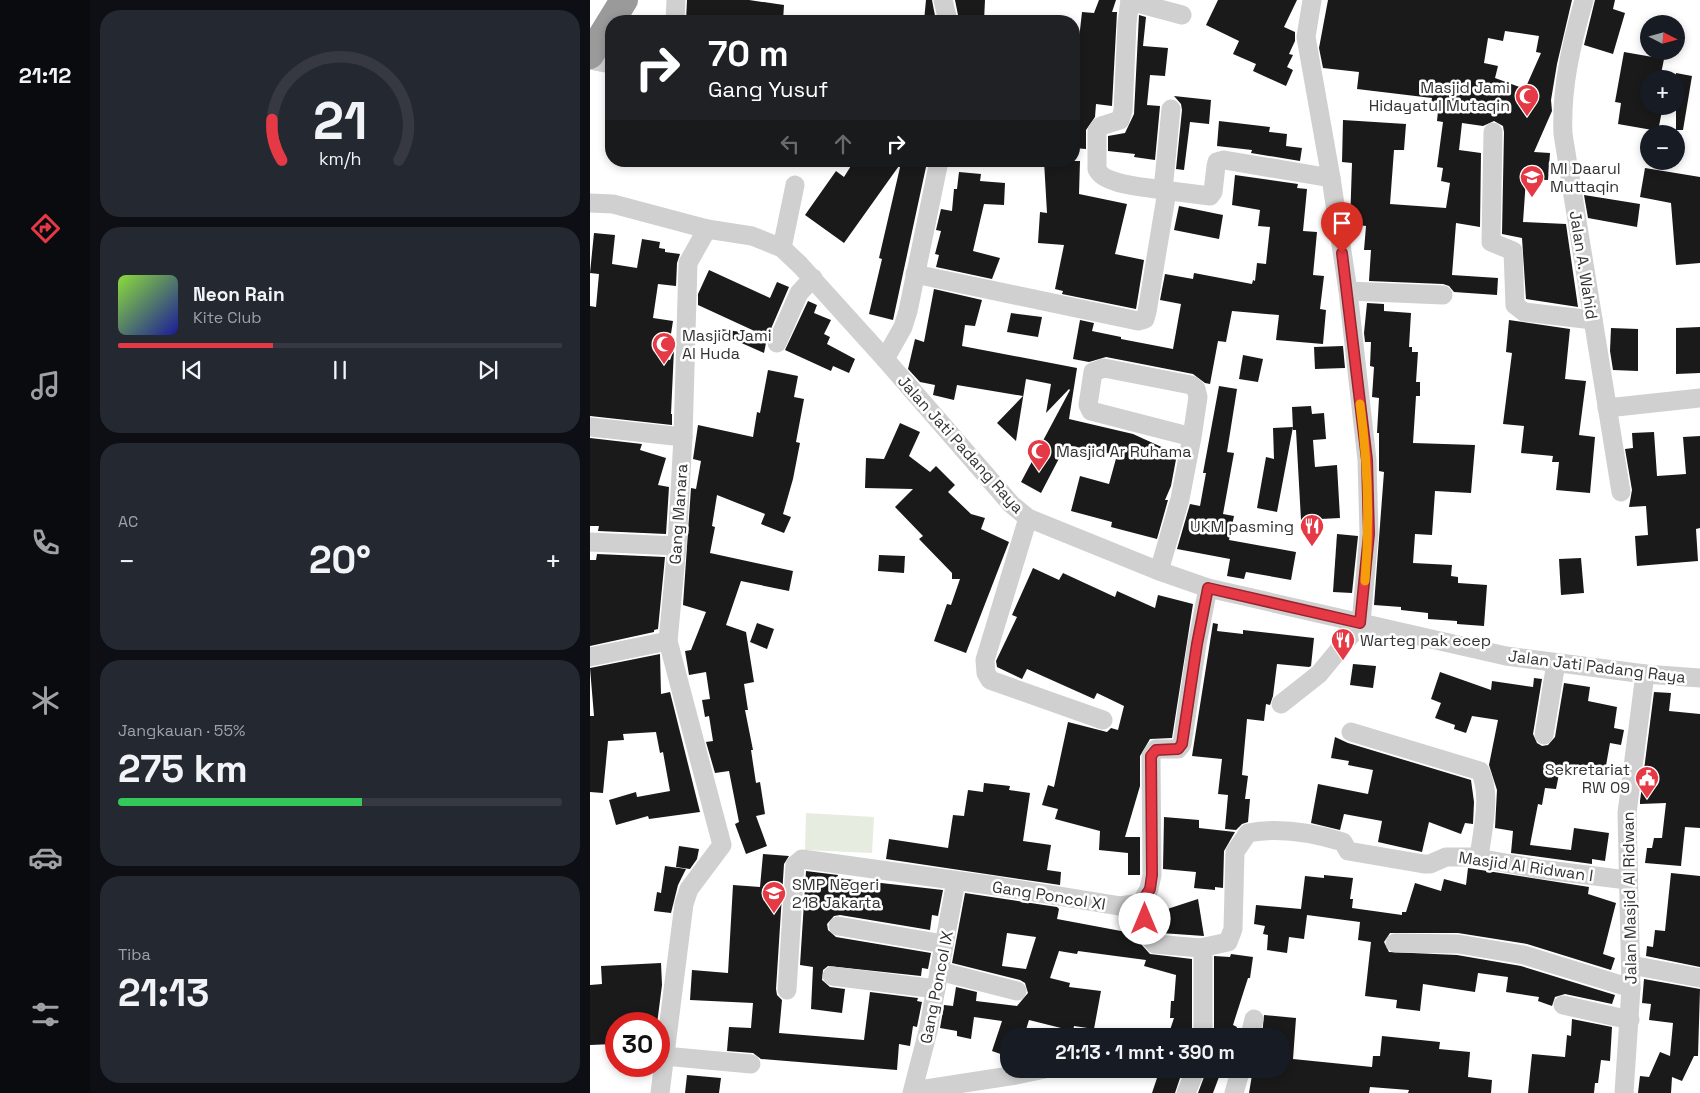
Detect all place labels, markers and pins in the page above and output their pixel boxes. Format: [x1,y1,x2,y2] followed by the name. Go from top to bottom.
[1369,77,1510,116] place label: Masjid Jami Hidayatul Mutaqin
[1514,83,1540,117] mosque icon: Masjid Jami Hidayatul Mutaqin
[1550,158,1621,197] place label: MI Daarul Muttaqin
[1519,164,1545,198] school or university icon: MI Daarul Muttaqin
[1321,202,1363,253] pin
[682,325,772,364] place label: Masjid Jami Al Huda
[651,331,677,365] mosque icon: Masjid Jami Al Huda
[1026,438,1052,472] mosque icon: Masjid Ar Ruhama
[1056,441,1192,462] place label: Masjid Ar Ruhama
[1299,513,1325,547] restaurant icon: UKM pasming
[1190,516,1294,537] place label: UKM pasming
[1330,627,1356,661] restaurant icon: Warteg pak ecep
[1360,630,1491,651] place label: Warteg pak ecep
[1545,759,1630,798] place label: Sekretariat RW 09
[1634,765,1660,799] public building icon: Sekretariat RW 09
[792,874,881,913] place label: SMP Negeri 218 Jakarta
[761,880,787,914] school or university icon: SMP Negeri 218 Jakarta

